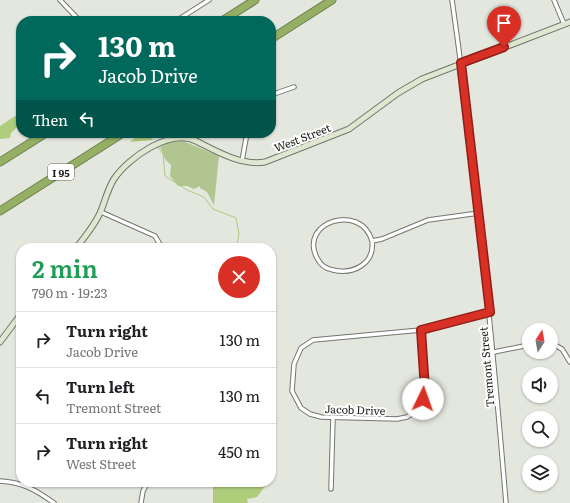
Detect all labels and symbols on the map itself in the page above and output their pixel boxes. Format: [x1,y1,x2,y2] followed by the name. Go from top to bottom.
[487,6,521,47] pin
[271,119,333,155] street label: West Street
[48,164,74,180] road number: I 95
[522,323,558,359] north arrow
[474,326,497,408] street label: Tremont Street
[402,378,444,420] position arrow
[324,400,386,418] street label: Jacob Drive

